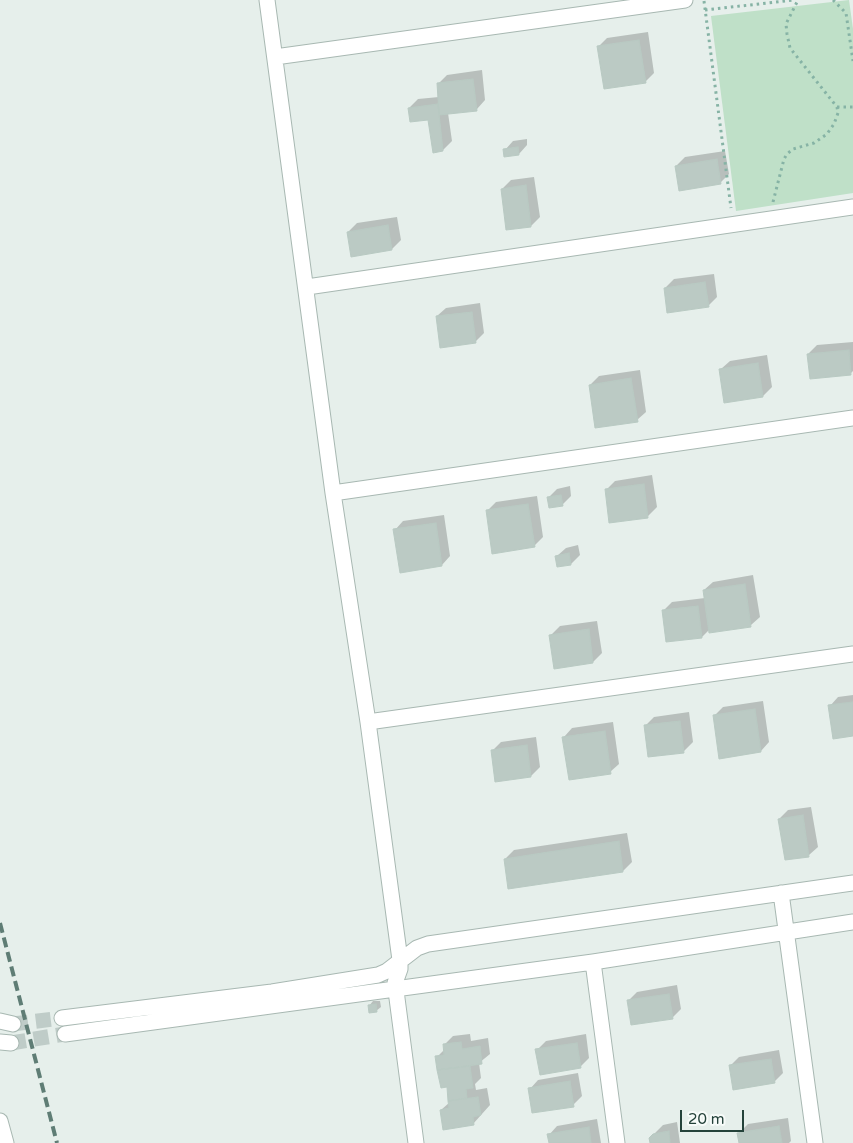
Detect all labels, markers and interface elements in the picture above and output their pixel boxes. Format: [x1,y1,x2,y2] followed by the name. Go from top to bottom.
[683,1100,747,1132] scale bar
[688,1110,725,1128] text: 20 m

